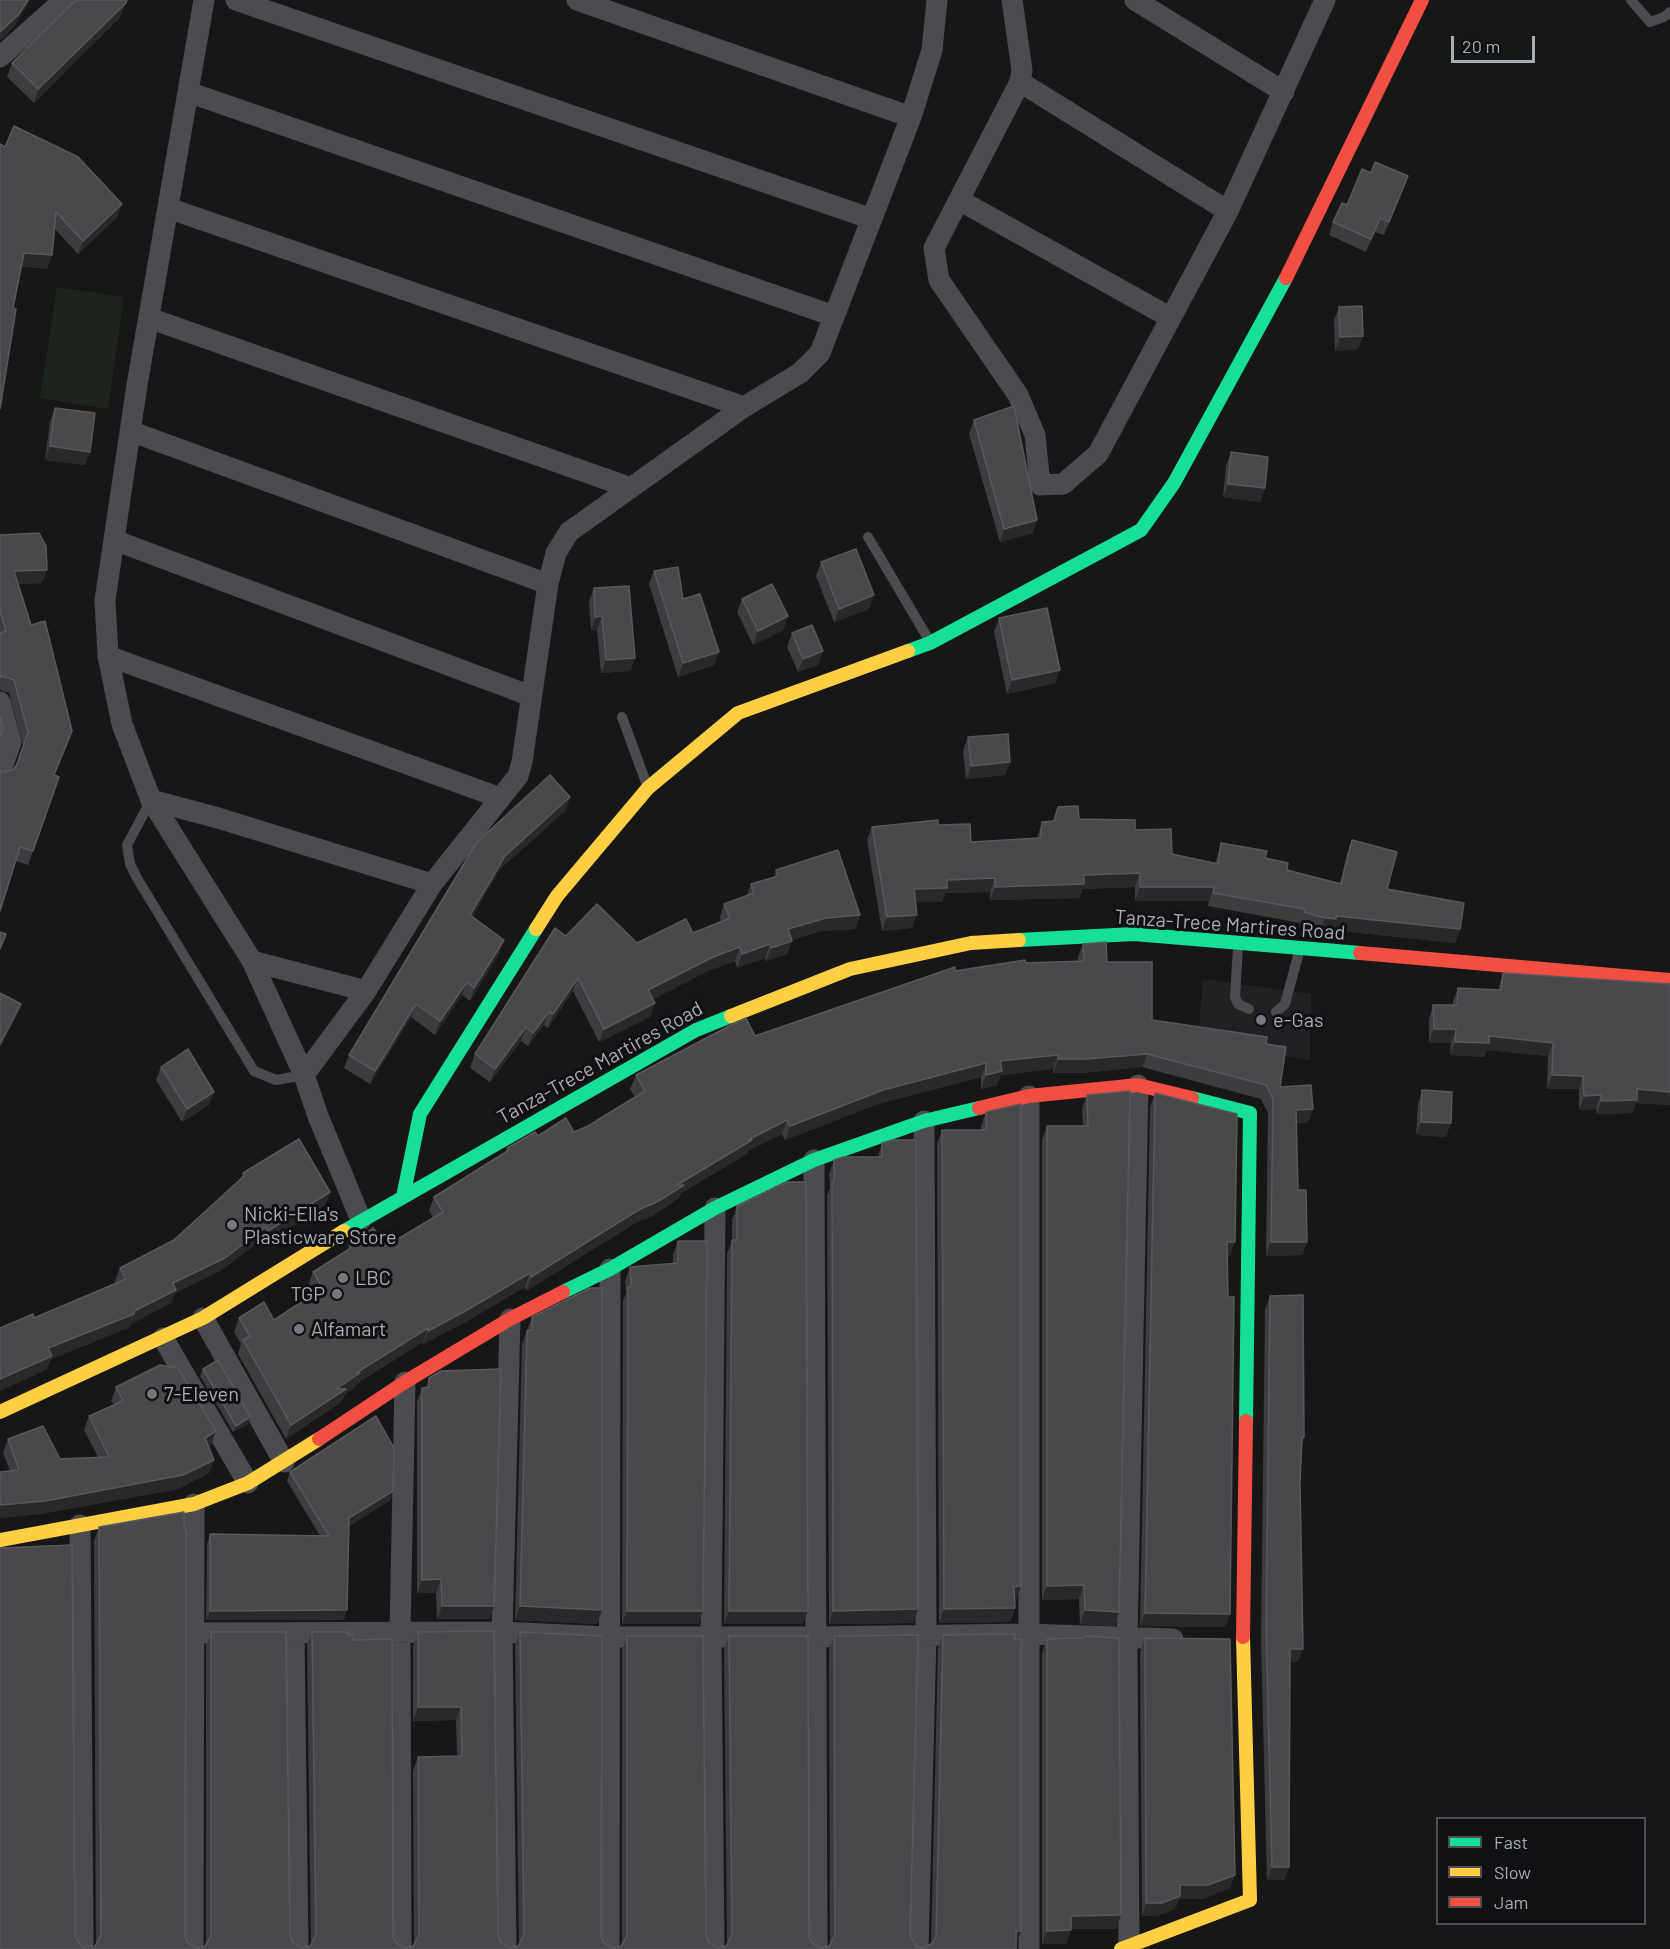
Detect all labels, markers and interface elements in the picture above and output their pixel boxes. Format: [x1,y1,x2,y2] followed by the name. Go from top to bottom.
[1454,24,1538,62] scale bar
[1462,35,1500,57] text: 20 m
[1114,905,1346,945] street label: Tanza-Trece Martires Road
[493,996,707,1130] street label: Tanza-Trece Martires Road
[1273,1008,1323,1032] place label: e-Gas
[1254,1013,1268,1027] marker: e-Gas
[244,1202,397,1249] place label: Nicki-Ella's Plasticware Store
[225,1218,239,1232] marker: Nicki-Ella's Plasticware Store
[355,1266,391,1290] place label: LBC
[336,1271,350,1285] marker: LBC
[290,1282,325,1306] place label: TGP
[330,1287,344,1301] marker: TGP
[311,1317,386,1341] place label: Alfamart
[292,1322,306,1336] marker: Alfamart
[164,1382,239,1406] place label: 7-Eleven
[145,1387,159,1401] marker: 7-Eleven
[1436,1817,1646,1925] legend
[1494,1831,1528,1853] text: Fast
[1494,1861,1531,1883] text: Slow
[1494,1891,1528,1913] text: Jam

